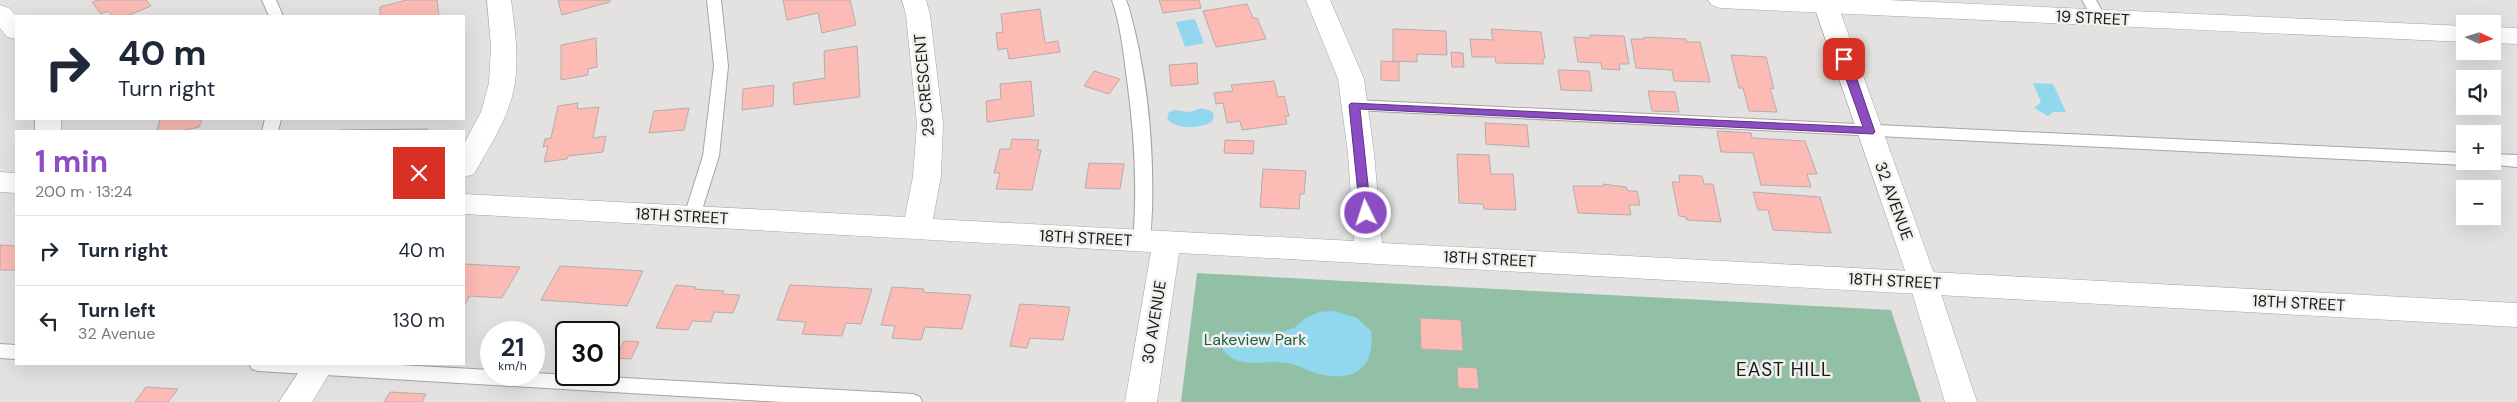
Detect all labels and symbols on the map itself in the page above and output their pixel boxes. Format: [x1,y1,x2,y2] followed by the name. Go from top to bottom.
[2056,6,2130,30] street label: 19 STREET
[2456,15,2501,60] north arrow
[909,33,939,137] street label: 29 CRESCENT
[1823,38,1865,80] pin
[1870,159,1918,243] street label: 32 AVENUE
[1339,186,1391,238] position arrow
[635,203,729,229] street label: 18TH STREET
[1039,225,1133,251] street label: 18TH STREET
[1443,246,1537,272] street label: 18TH STREET
[1848,268,1942,294] street label: 18TH STREET
[1137,279,1171,365] street label: 30 AVENUE
[2252,290,2346,316] street label: 18TH STREET
[555,321,620,386] speed limit sign: 30
[1204,329,1306,350] park label: Lakeview Park
[1736,357,1832,382] district label: EAST HILL

